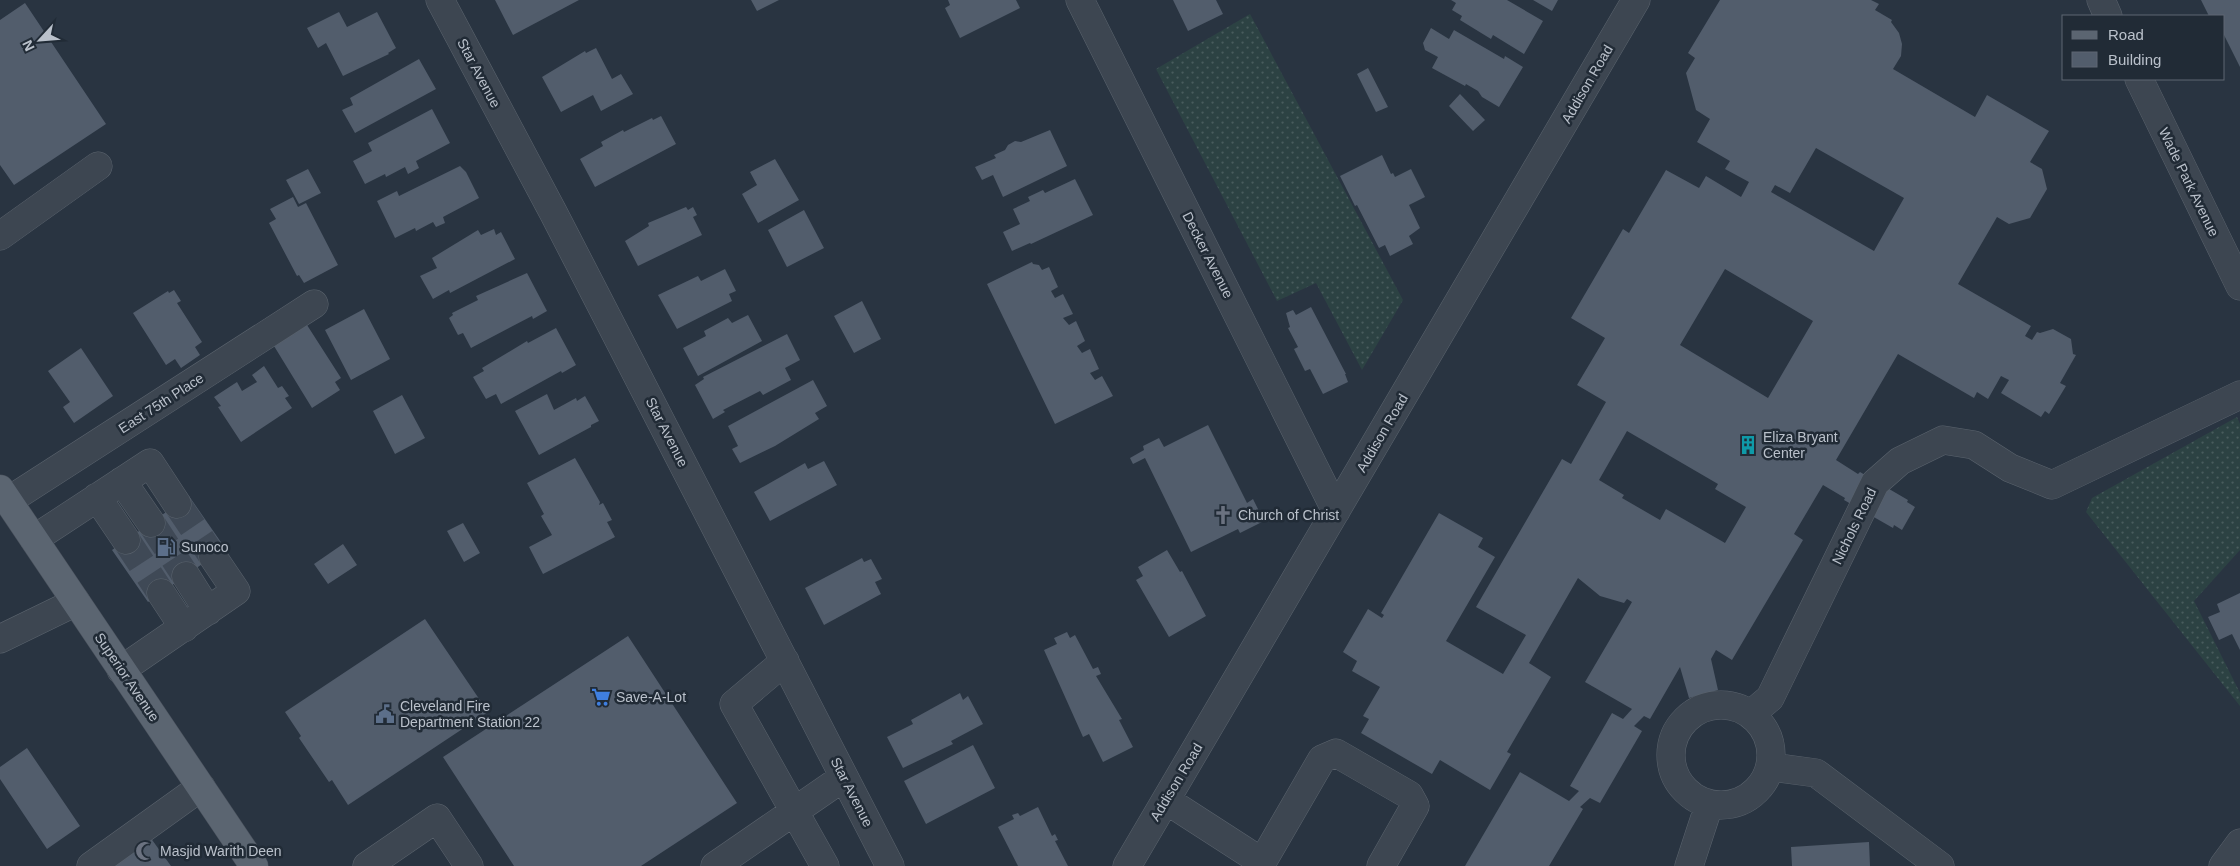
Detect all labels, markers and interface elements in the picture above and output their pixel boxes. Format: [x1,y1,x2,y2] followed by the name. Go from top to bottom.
[15,15,65,65] north arrow
[2062,15,2225,80] legend
[2108,26,2144,43] text: Road
[454,36,504,111] street label: Star Avenue
[19,38,38,54] text: N
[1558,42,1616,126] street label: Addison Road
[2108,51,2161,68] text: Building
[2156,125,2222,239] street label: Wade Park Avenue
[1179,209,1237,301] street label: Decker Avenue
[116,369,207,436] street label: East 75th Place
[1353,391,1411,475] street label: Addison Road
[643,394,691,470] street label: Star Avenue
[1763,429,1838,461] place label: Eliza Bryant Center
[1737,434,1759,456] building icon: Eliza Bryant Center
[1829,485,1879,567] street label: Nichols Road
[1212,504,1234,526] church icon: Church of Christ
[1238,507,1339,523] place label: Church of Christ
[155,536,177,558] fuel station icon: Sunoco
[181,539,229,555] place label: Sunoco
[91,630,163,724] street label: Superior Avenue
[590,686,612,708] supermarket icon: Save-A-Lot
[616,689,686,705] place label: Save-A-Lot
[400,698,540,730] place label: Cleveland Fire Department Station 22
[374,703,396,725] public building icon: Cleveland Fire Department Station 22
[1146,740,1206,824] street label: Addison Road
[828,754,876,830] street label: Star Avenue
[134,840,156,862] mosque icon: Masjid Warith Deen
[160,843,282,859] place label: Masjid Warith Deen

